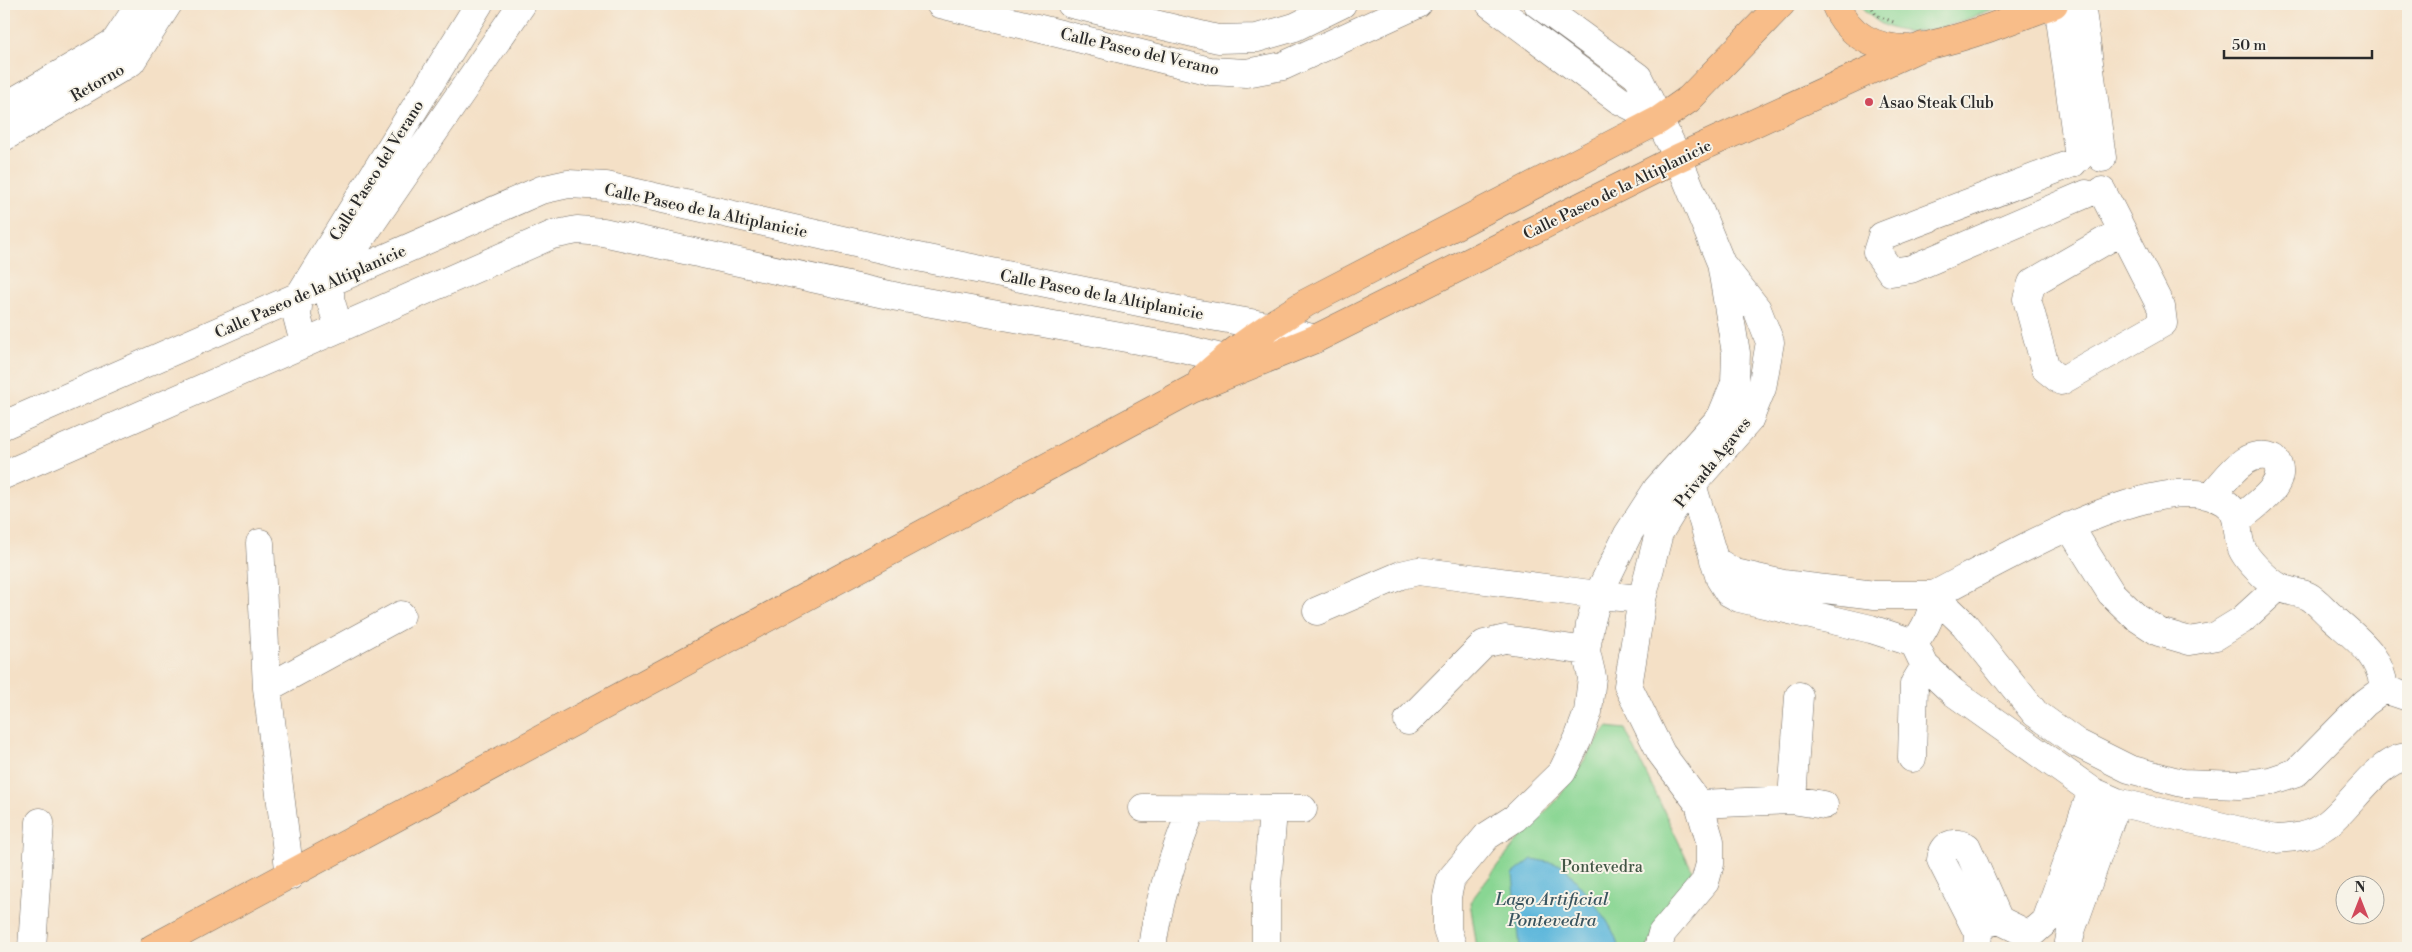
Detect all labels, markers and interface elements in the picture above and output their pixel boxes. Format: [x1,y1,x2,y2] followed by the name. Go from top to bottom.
[1058,24,1221,80] street label: Calle Paseo del Verano
[2224,28,2372,60] scale bar
[2232,36,2266,55] text: 50 m
[67,59,128,106] street label: Retorno
[1878,93,1994,113] place label: Asao Steak Club
[325,96,428,245] street label: Calle Paseo del Verano
[1863,96,1875,108] marker: Asao Steak Club
[1520,136,1715,244] street label: Calle Paseo de la Altiplanicie
[602,180,809,242] street label: Calle Paseo de la Altiplanicie
[212,241,409,343] street label: Calle Paseo de la Altiplanicie
[998,265,1205,325] street label: Calle Paseo de la Altiplanicie
[1670,413,1755,512] street label: Privada Agaves
[1561,857,1644,877] park label: Pontevedra
[2334,874,2384,924] north arrow
[2354,879,2366,897] text: N
[1494,888,1609,932] water label: Lago Artificial Pontevedra

